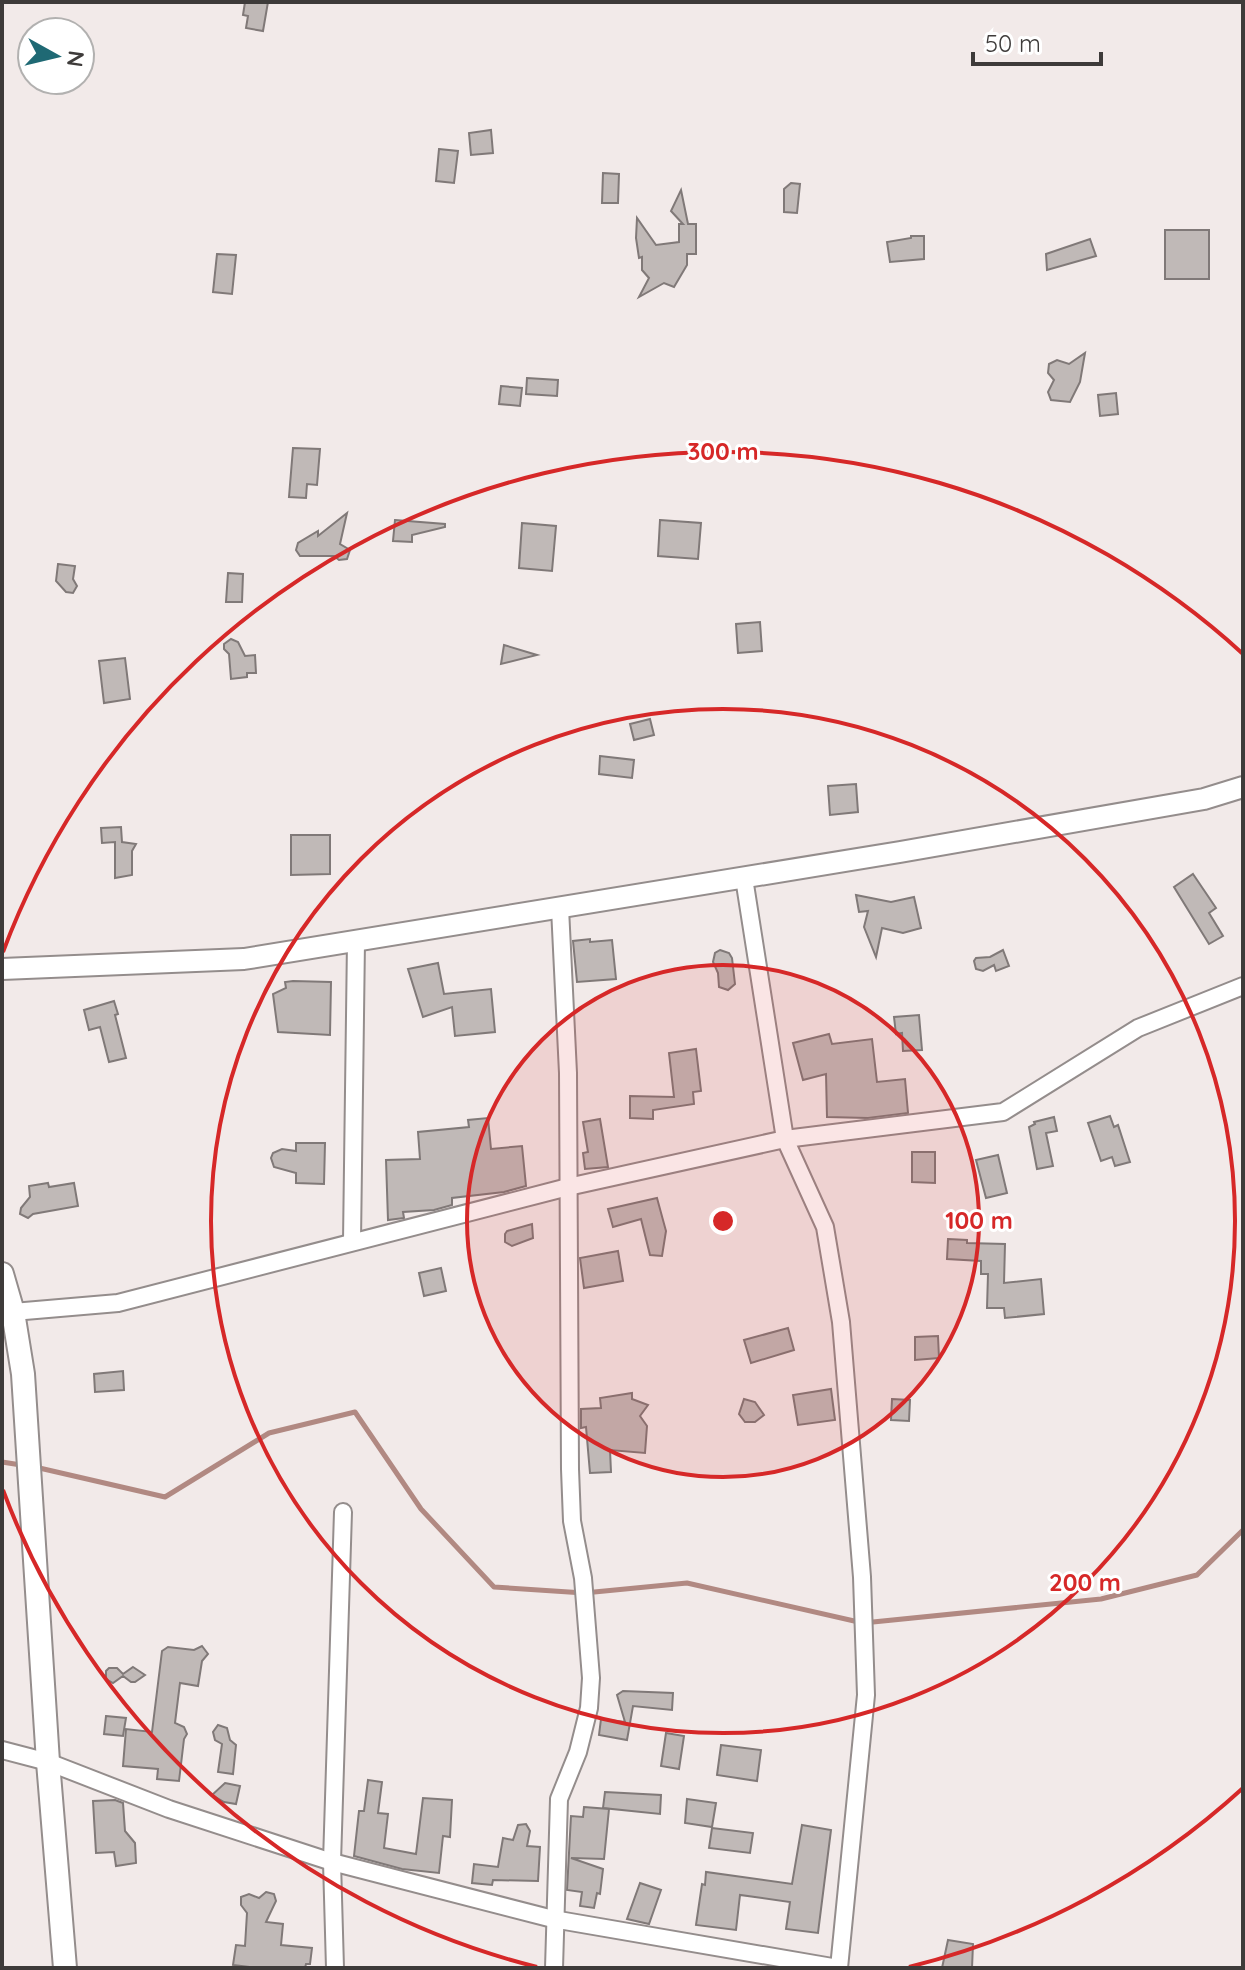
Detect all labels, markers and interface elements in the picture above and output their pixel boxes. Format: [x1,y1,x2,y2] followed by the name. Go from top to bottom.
[16,16,96,96] north arrow
[973,16,1101,66] scale bar
[985,28,1041,58] text: 50 m
[61,49,91,69] text: N
[687,436,759,466] text: 300 m
[945,1205,1013,1235] text: 100 m
[709,1207,737,1235] centre of rings
[1049,1567,1121,1597] text: 200 m

